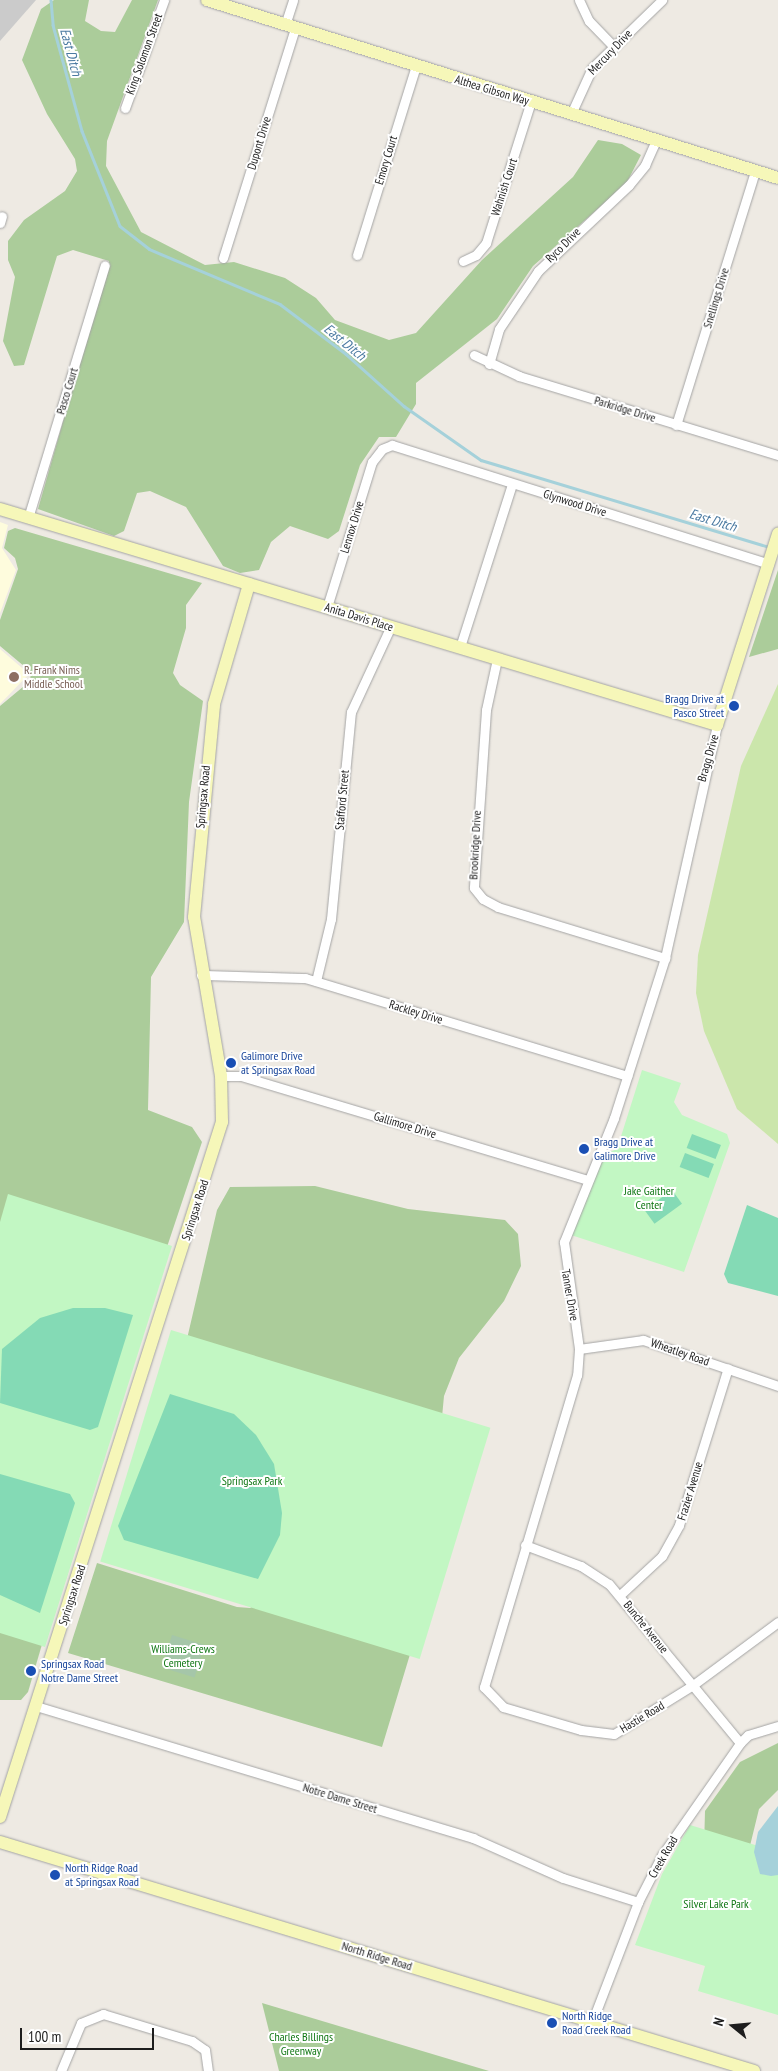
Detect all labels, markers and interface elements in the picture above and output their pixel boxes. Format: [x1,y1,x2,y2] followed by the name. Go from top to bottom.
[123,11,165,97] street label: King Solomon Street
[57,26,85,78] water label: East Ditch
[585,26,635,78] street label: Mercury Drive
[453,72,531,108] street label: Althea Gibson Way
[244,115,274,171] street label: Dupont Drive
[372,134,400,186] street label: Emory Court
[488,156,520,218] street label: Wahnish Court
[543,225,583,265] street label: Ryco Drive
[700,266,732,330] street label: Snellings Drive
[321,320,369,364] water label: East Ditch
[53,366,81,416] street label: Pasco Court
[593,393,657,425] street label: Parkridge Drive
[542,487,608,519] street label: Glynwood Drive
[337,499,367,555] street label: Lennox Drive
[687,505,739,535] water label: East Ditch
[323,600,395,634] street label: Anita Davis Place
[24,663,83,691] place label: R. Frank Nims Middle School
[8,671,20,683] marker: R. Frank Nims Middle School
[665,692,724,720] place label: Bragg Drive at Pasco Street
[728,700,740,712] marker: Bragg Drive at Pasco Street
[694,733,722,783] street label: Bragg Drive
[193,765,213,829] street label: Springsax Road
[332,769,352,831] street label: Stafford Street
[466,810,484,880] street label: Brookridge Drive
[387,997,445,1027] street label: Rackley Drive
[241,1049,315,1077] place label: Galimore Drive at Springsax Road
[225,1057,237,1069] marker: Galimore Drive at Springsax Road
[372,1109,438,1141] street label: Gallimore Drive
[594,1135,656,1163] place label: Bragg Drive at Galimore Drive
[578,1143,590,1155] marker: Bragg Drive at Galimore Drive
[178,1178,212,1242] street label: Springsax Road
[624,1184,674,1212] park label: Jake Gaither Center
[558,1268,582,1322] street label: Tanner Drive
[649,1335,711,1369] street label: Wheatley Road
[674,1460,706,1522] street label: Frazier Avenue
[222,1474,282,1488] park label: Springsax Park
[55,1563,89,1627] street label: Springsax Road
[620,1598,672,1656] street label: Bunche Avenue
[151,1642,215,1670] park label: Williams-Crews Cemetery
[41,1657,118,1685] place label: Springsax Road Notre Dame Street
[25,1665,37,1677] marker: Springsax Road Notre Dame Street
[617,1698,667,1736] street label: Hastie Road
[301,1780,379,1816] street label: Notre Dame Street
[645,1833,681,1881] street label: Creek Road
[65,1861,139,1889] place label: North Ridge Road at Springsax Road
[49,1869,61,1881] marker: North Ridge Road at Springsax Road
[683,1897,749,1911] park label: Silver Lake Park
[340,1938,414,1974] street label: North Ridge Road
[708,2001,758,2051] north arrow
[562,2009,631,2037] place label: North Ridge Road Creek Road
[709,2015,728,2028] text: N
[546,2017,558,2029] marker: North Ridge Road Creek Road
[22,2018,156,2050] scale bar
[28,2027,61,2046] text: 100 m
[269,2030,333,2058] park label: Charles Billings Greenway

